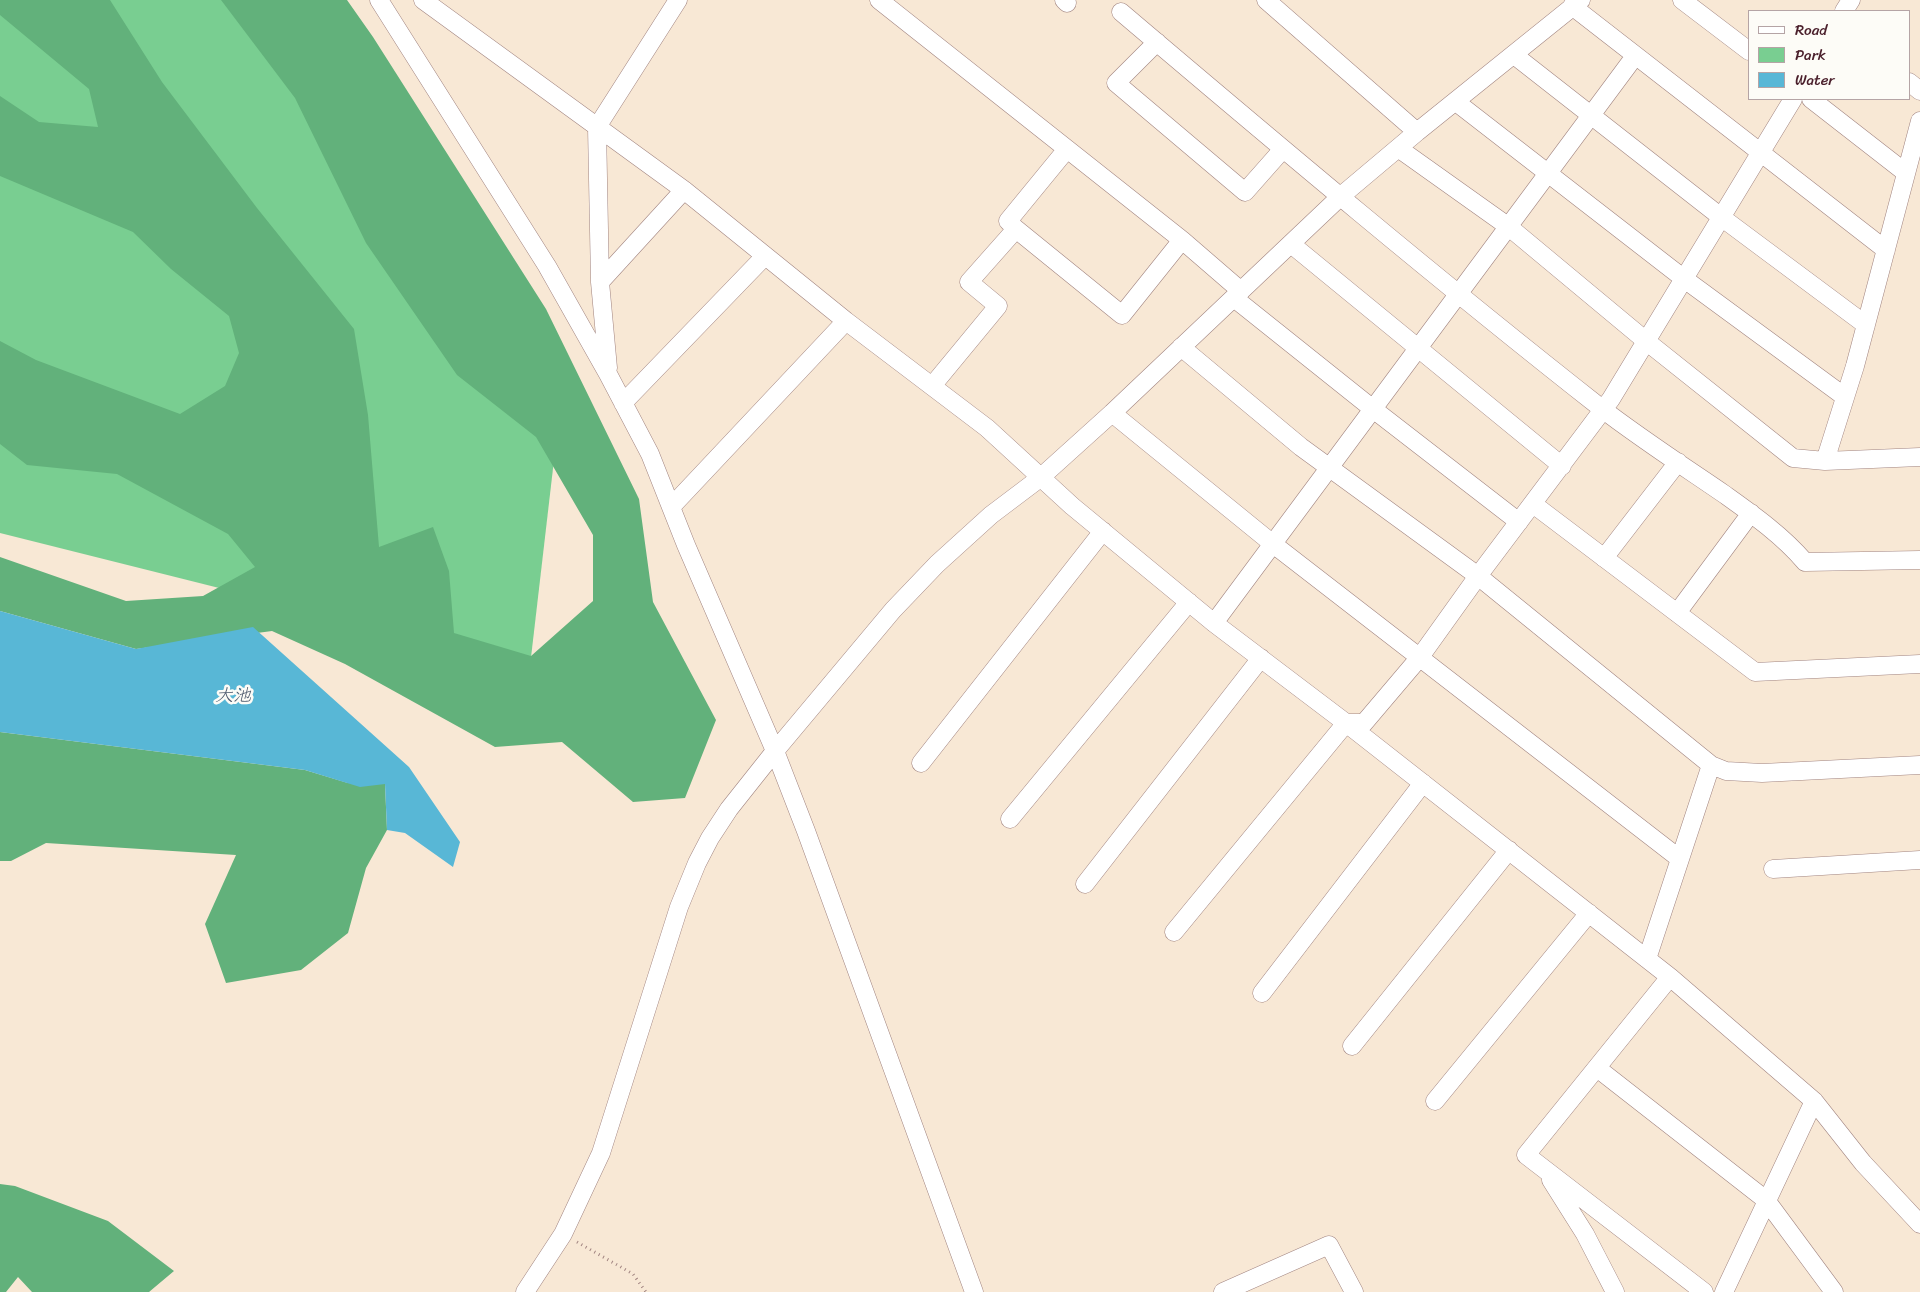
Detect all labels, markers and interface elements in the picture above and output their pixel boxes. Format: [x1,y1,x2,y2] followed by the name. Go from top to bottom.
[1748,10,1910,100] legend
[1795,17,1827,43] text: Road
[1795,42,1826,68] text: Park
[1795,67,1835,93] text: Water
[215,685,251,707] water label: 大池

